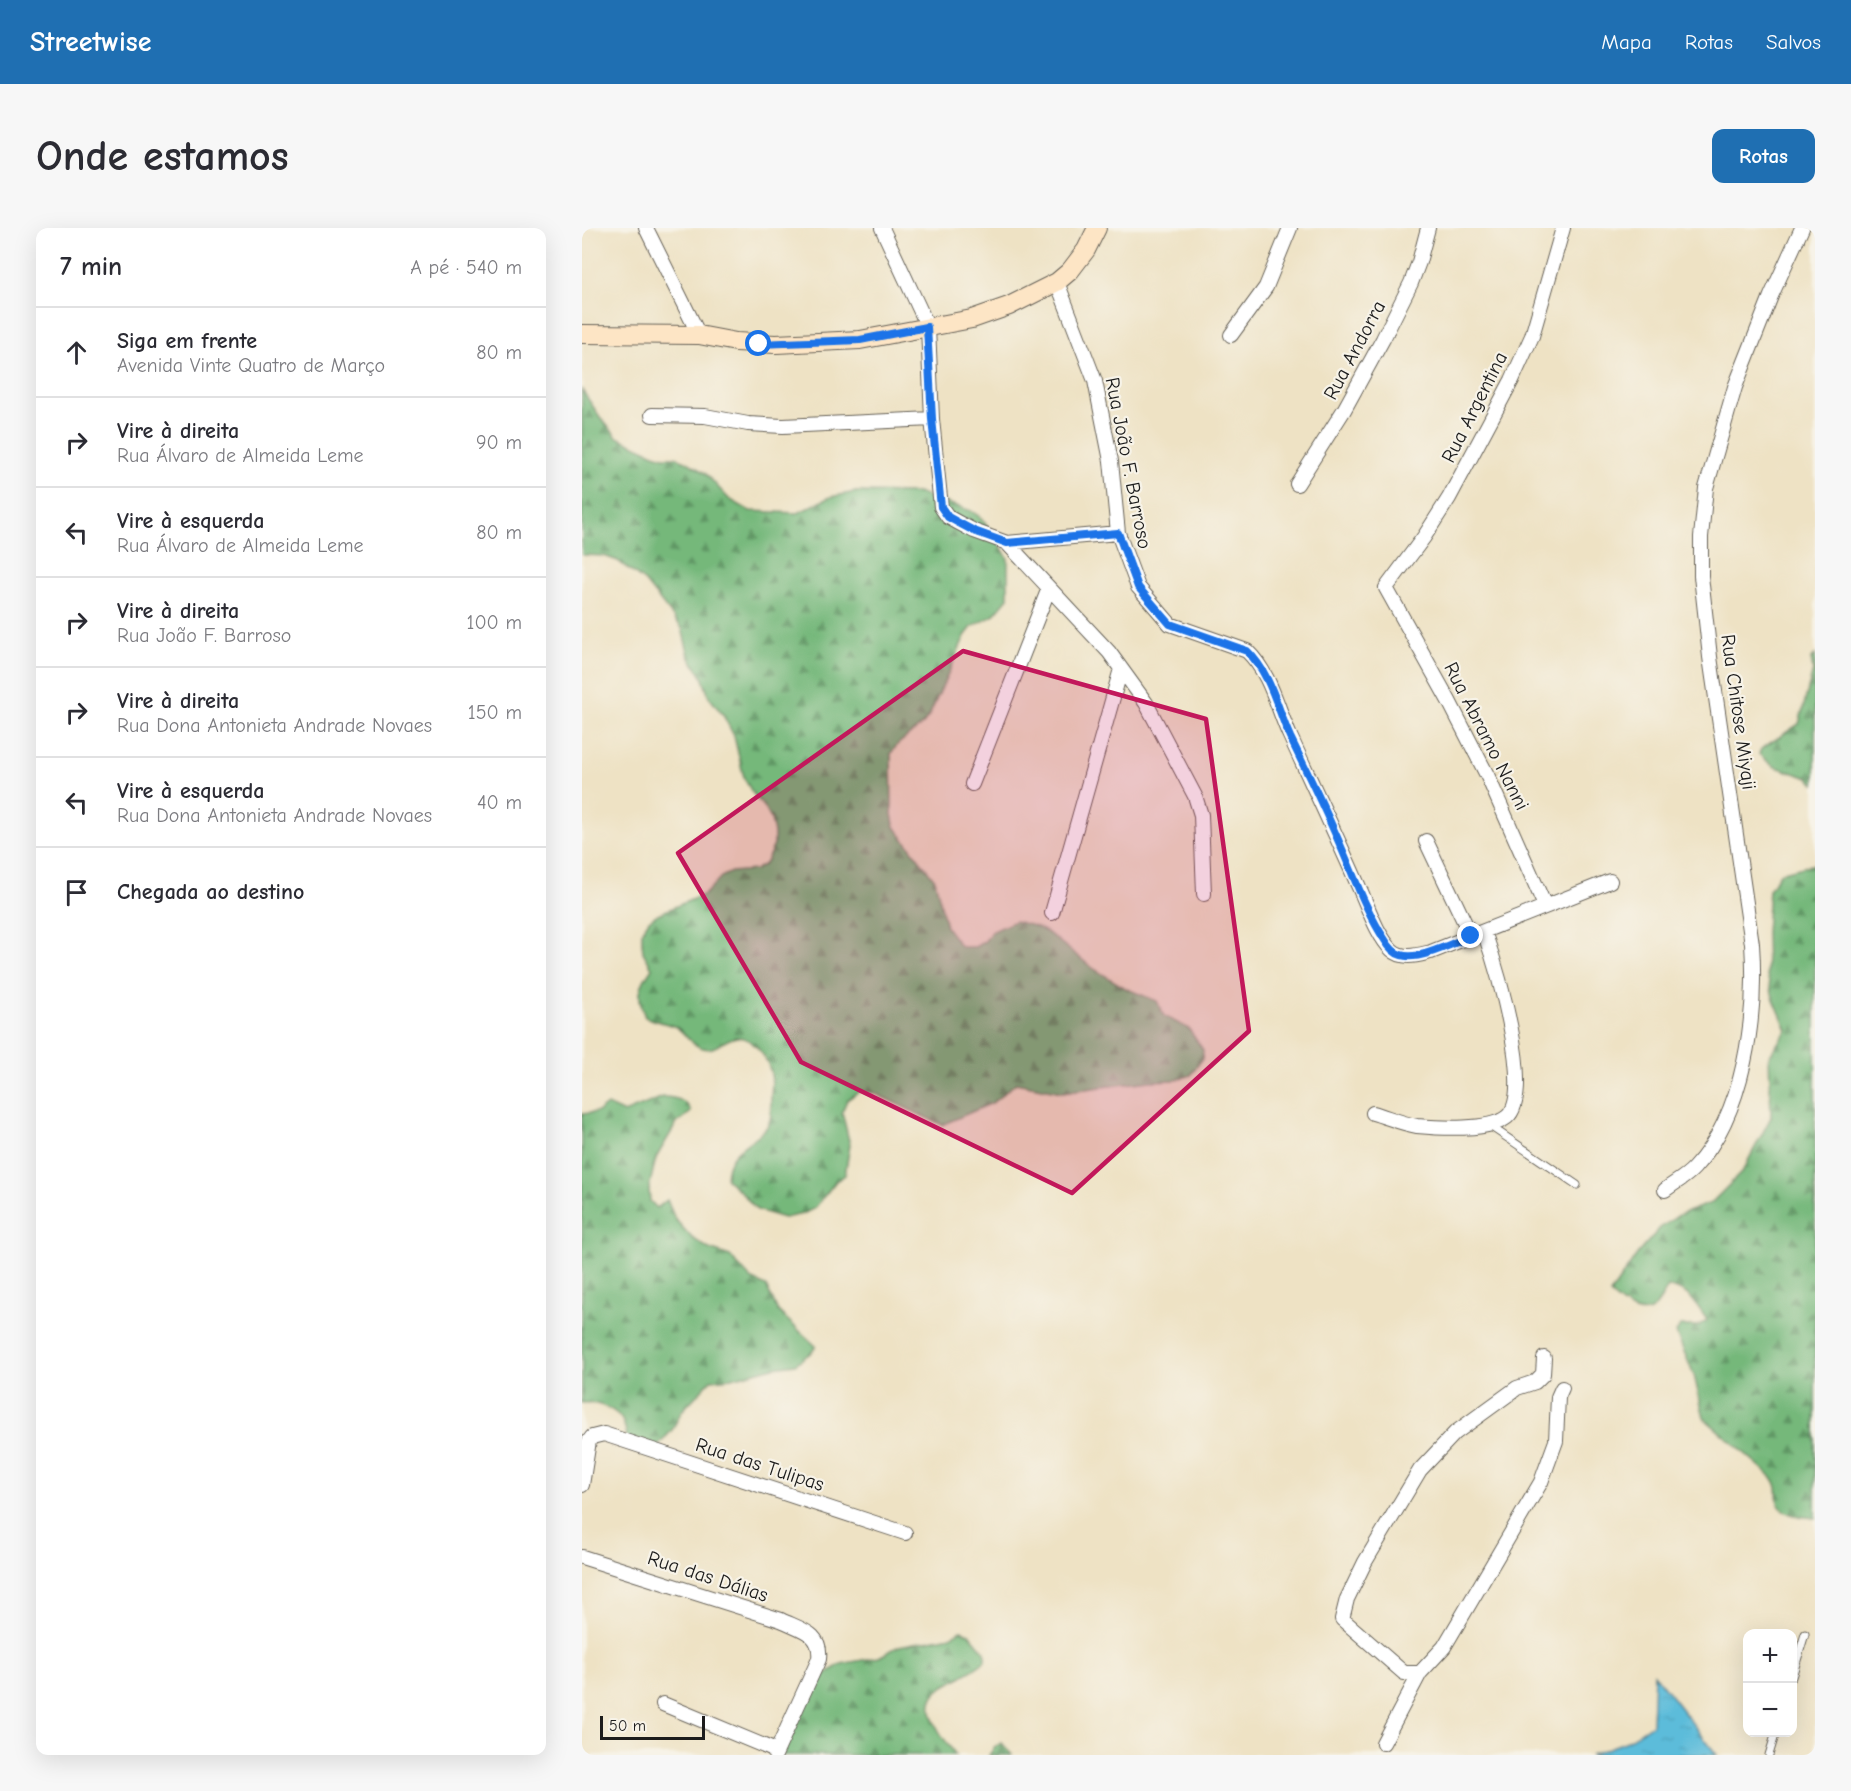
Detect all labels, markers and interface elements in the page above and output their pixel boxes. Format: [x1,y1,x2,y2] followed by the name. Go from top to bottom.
[30,26,151,58] text: Streetwise
[1601,30,1652,54] text: Mapa
[1685,30,1733,54] text: Rotas
[1766,30,1821,54] text: Salvos
[1712,129,1815,183] button: Rotas
[36,132,289,181] text: Onde estamos
[60,252,122,282] text: 7 min
[410,256,522,279] text: A pé · 540 m
[1319,297,1390,404] street label: Rua Andorra
[117,328,257,354] text: Siga em frente
[745,330,771,356] route start
[60,336,93,369] icon: ahead
[476,341,522,364] text: 80 m
[1437,348,1512,467] street label: Rua Argentina
[117,354,385,377] text: Avenida Vinte Quatro de Março
[1101,375,1156,551] street label: Rua João F. Barroso
[117,418,239,444] text: Vire à direita
[60,426,93,459] icon: right
[476,431,522,454] text: 90 m
[117,444,364,467] text: Rua Álvaro de Almeida Leme
[117,508,265,534] text: Vire à esquerda
[60,516,93,549] icon: left
[476,521,522,544] text: 80 m
[117,534,364,557] text: Rua Álvaro de Almeida Leme
[117,598,239,624] text: Vire à direita
[60,606,93,639] icon: right
[467,611,522,634] text: 100 m
[117,624,291,647] text: Rua João F. Barroso
[1716,633,1761,791] street label: Rua Chitose Miyaji
[1439,658,1534,814] street label: Rua Abramo Nanni
[117,688,239,714] text: Vire à direita
[60,696,93,729] icon: right
[468,701,522,724] text: 150 m
[117,714,432,737] text: Rua Dona Antonieta Andrade Novaes
[117,778,265,804] text: Vire à esquerda
[60,786,93,819] icon: left
[477,791,522,814] text: 40 m
[117,804,432,827] text: Rua Dona Antonieta Andrade Novaes
[60,876,93,909] icon: arrive
[117,879,304,905] text: Chegada ao destino
[1457,922,1483,948] route end
[693,1433,827,1496] street label: Rua das Tulipas
[645,1546,771,1607] street label: Rua das Dálias
[1743,1629,1797,1737] map controls
[1743,1629,1797,1683] button: +
[1743,1683,1797,1737] button: −
[600,1713,705,1740] scale bar
[609,1717,646,1735] text: 50 m

